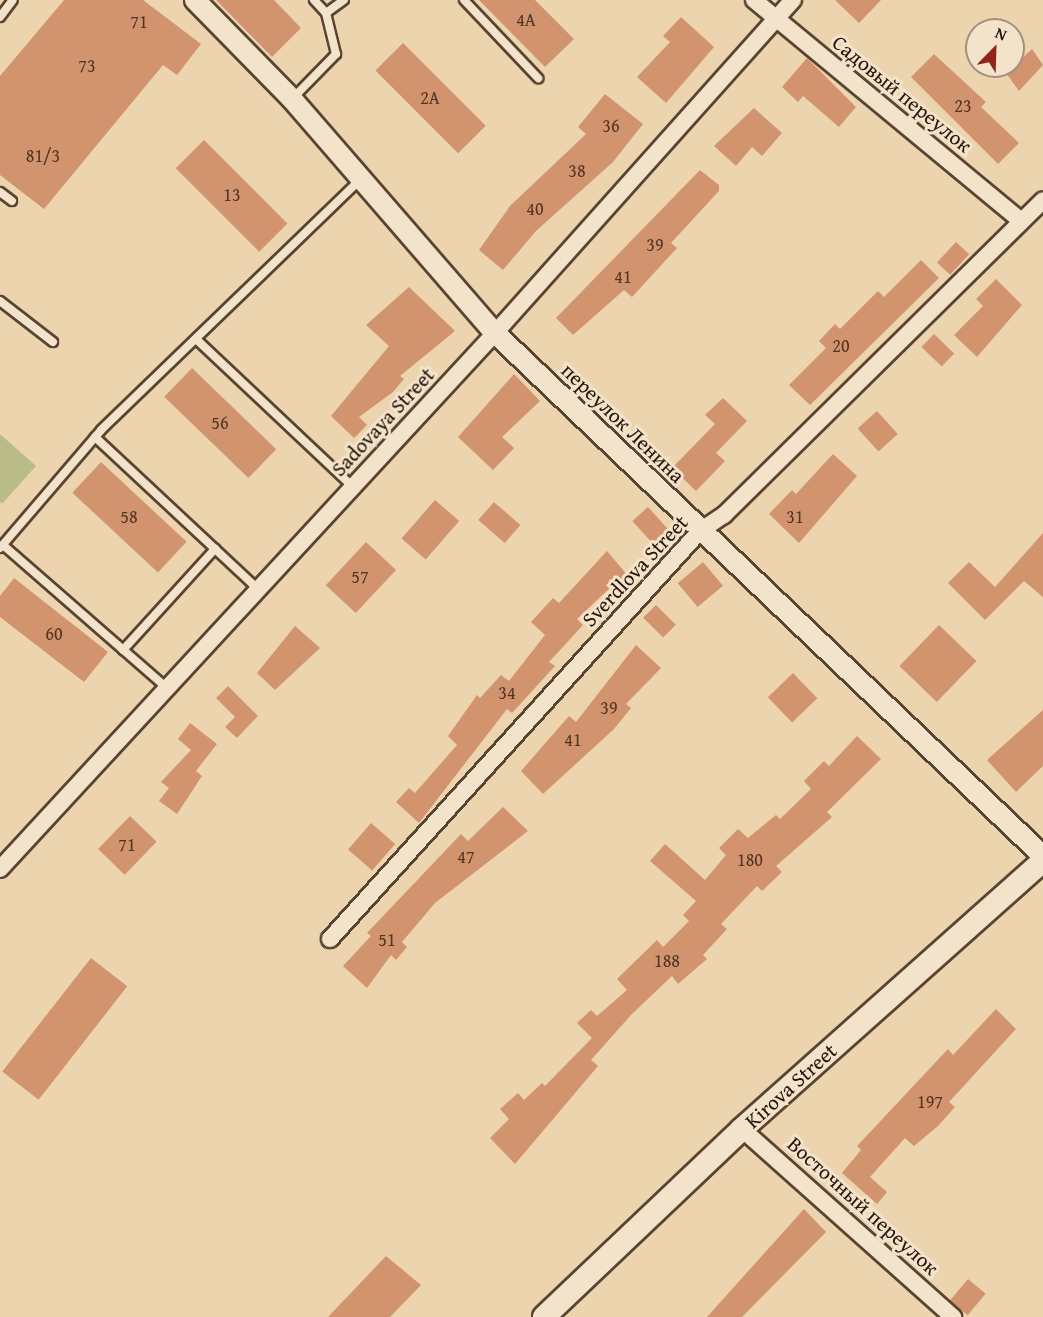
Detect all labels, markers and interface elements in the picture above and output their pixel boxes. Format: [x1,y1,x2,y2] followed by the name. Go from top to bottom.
[516,9,536,31] house number: 4А
[130,11,148,33] house number: 71
[965,18,1025,78] north arrow
[992,20,1011,46] text: N
[827,30,977,158] street label: Садовый переулок
[78,55,96,77] house number: 73
[420,87,440,109] house number: 2А
[954,95,972,117] house number: 23
[602,115,620,137] house number: 36
[26,145,60,167] house number: 81/3
[568,160,586,182] house number: 38
[223,184,241,206] house number: 13
[526,198,544,220] house number: 40
[646,234,664,256] house number: 39
[614,266,632,288] house number: 41
[832,335,850,357] house number: 20
[556,358,690,488] street label: переулок Ленина
[326,362,440,482] street label: Sadovaya Street
[211,412,229,434] house number: 56
[120,506,138,528] house number: 58
[786,506,804,528] house number: 31
[577,510,693,632] street label: Sverdlova Street
[351,566,369,588] house number: 57
[45,623,63,645] house number: 60
[498,682,516,704] house number: 34
[600,697,618,719] house number: 39
[564,729,582,751] house number: 41
[118,834,136,856] house number: 71
[457,846,475,868] house number: 47
[737,849,763,871] house number: 180
[378,929,396,951] house number: 51
[654,950,680,972] house number: 188
[740,1038,842,1134] street label: Kirova Street
[917,1091,943,1113] house number: 197
[782,1131,944,1281] street label: Восточный переулок

